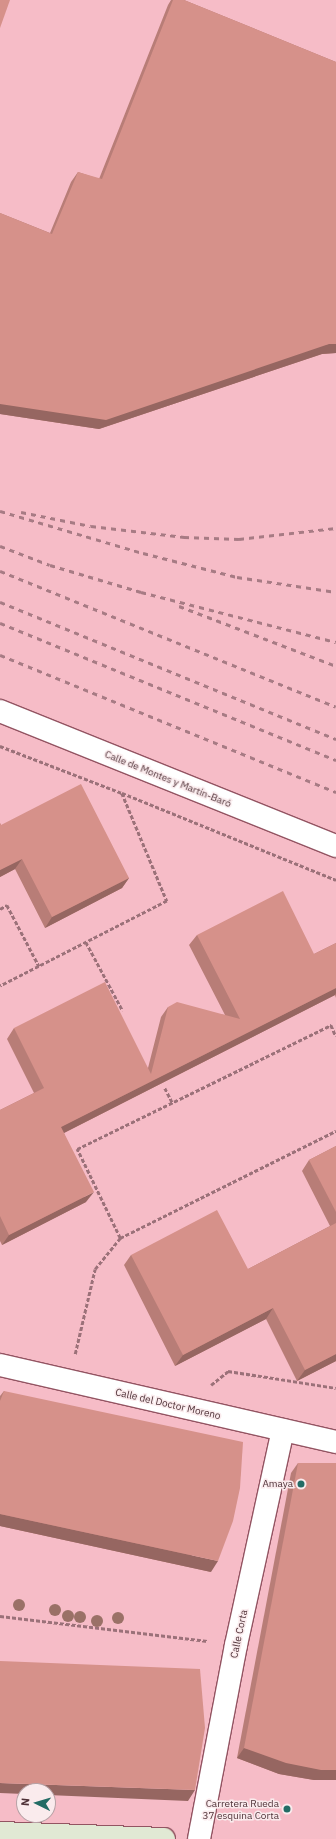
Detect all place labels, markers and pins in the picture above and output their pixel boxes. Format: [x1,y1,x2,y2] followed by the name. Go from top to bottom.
[262,1478,293,1490] place label: Amaya
[296,1479,306,1489] marker: Amaya
[203,1797,279,1820] place label: Carretera Rueda 37 esquina Corta
[282,1804,292,1814] marker: Carretera Rueda 37 esquina Corta

